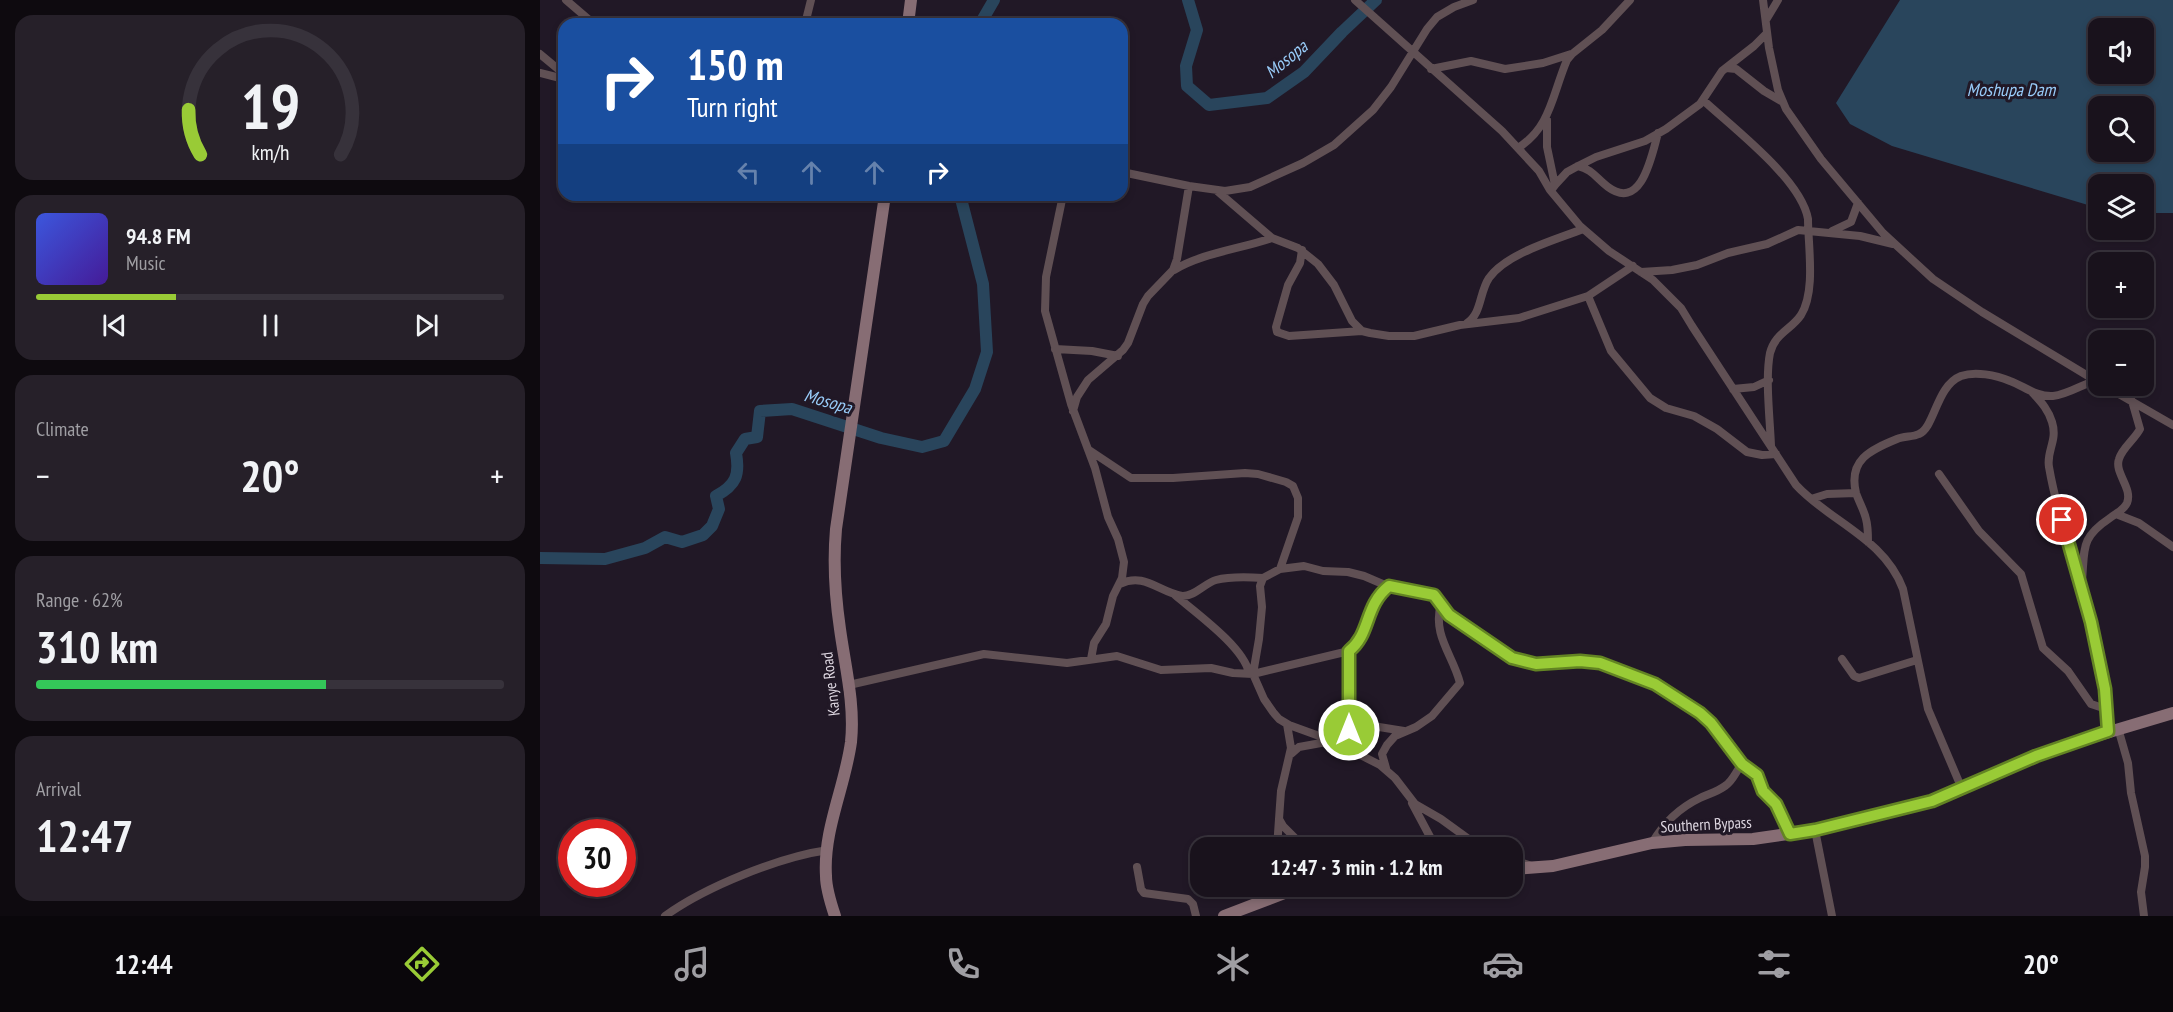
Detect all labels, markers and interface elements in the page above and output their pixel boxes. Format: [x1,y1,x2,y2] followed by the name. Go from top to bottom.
[2088,18,2154,396] map controls
[2088,18,2154,84] button: sound
[1260,34,1313,83] water label: Mosopa
[687,37,784,92] text: 150 m
[588,42,666,120] icon: right
[240,65,300,146] text: 19
[1967,78,2056,101] water label: Moshupa Dam
[687,90,778,124] text: Turn right
[2088,96,2154,162] button: search
[251,138,289,166] text: km/h
[732,156,765,189] icon: left
[795,156,828,189] icon: ahead
[858,156,891,189] icon: ahead
[921,156,954,189] icon: right
[2088,174,2154,240] button: layers
[126,222,191,250] text: 94.8 FM
[126,250,166,276] text: Music
[2088,252,2154,318] button: +
[98,309,131,342] icon: previous
[254,309,287,342] icon: pause
[410,309,443,342] icon: next
[2088,330,2154,396] button: −
[802,383,855,419] water label: Mosopa
[36,416,89,442] text: Climate
[240,446,300,504] text: 20°
[36,454,50,497] text: −
[490,454,504,497] text: +
[2036,494,2087,545] pin
[2045,503,2078,536] icon: arrive
[36,587,123,613] text: Range · 62%
[36,617,158,675] text: 310 km
[816,651,844,717] street label: Kanye Road
[1317,698,1381,762] position arrow
[36,776,81,802] text: Arrival
[36,806,133,864] text: 12:47
[1660,812,1752,836] street label: Southern Bypass
[558,819,636,897] speed limit sign: 30
[1270,853,1443,881] text: 12:47 · 3 min · 1.2 km
[401,943,443,985] icon: directions
[671,943,713,985] icon: music
[942,943,984,985] icon: phone
[1212,943,1254,985] icon: climate
[1482,943,1524,985] icon: car
[1753,943,1795,985] icon: filters
[114,947,173,981] text: 12:44
[2023,947,2059,981] text: 20°

